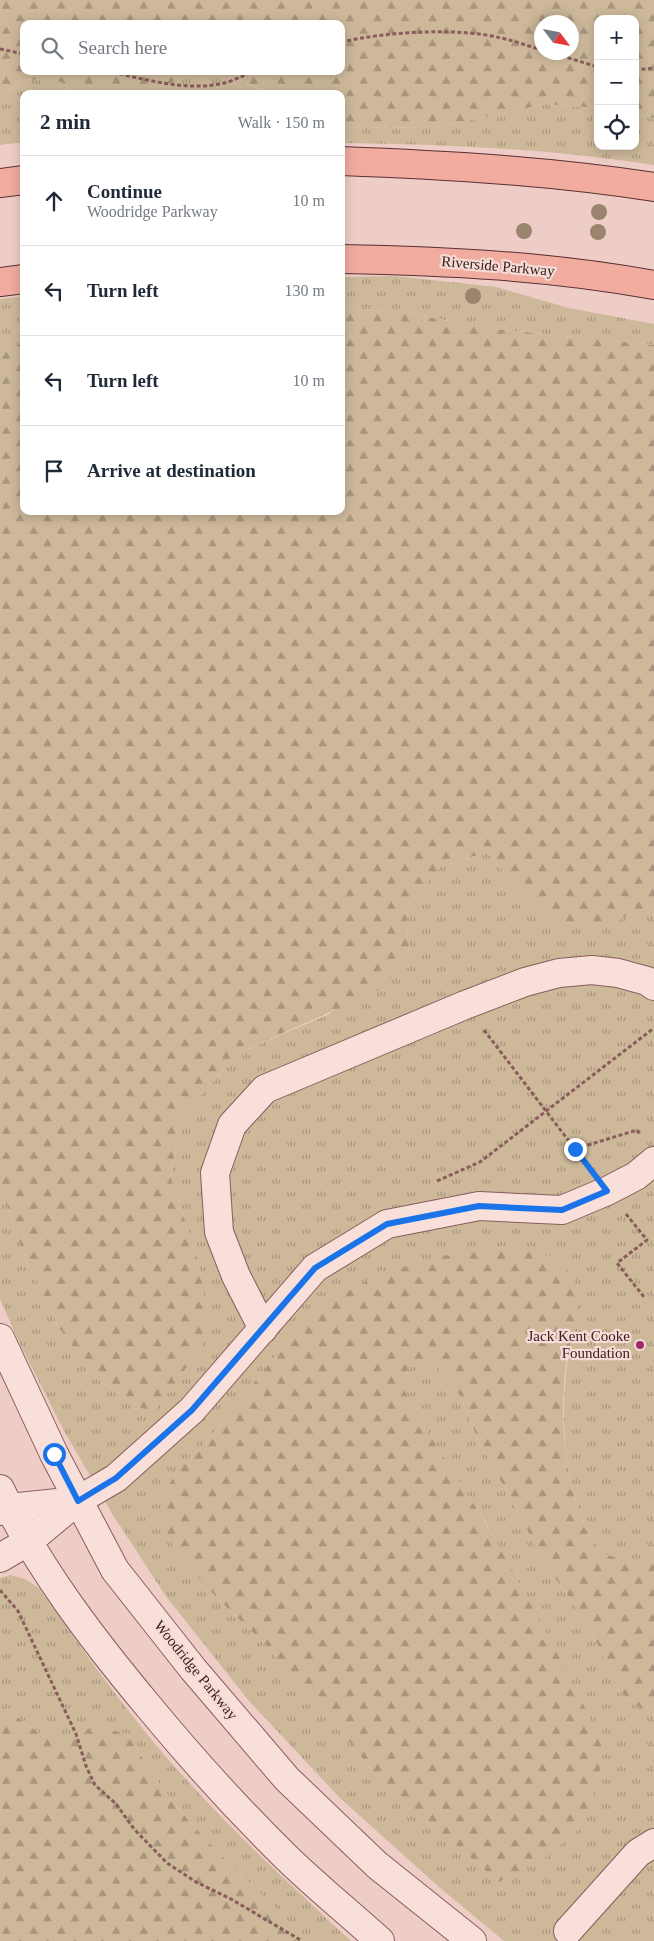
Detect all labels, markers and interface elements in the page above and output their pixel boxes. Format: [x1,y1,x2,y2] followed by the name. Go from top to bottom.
[534,15,579,60] north arrow
[594,15,639,150] map controls
[594,15,639,60] button: +
[20,20,345,75] search box
[38,34,66,62] icon: search
[78,37,167,58] text: Search here
[594,60,639,105] button: −
[594,105,639,150] button: locate
[40,110,91,134] text: 2 min
[238,114,325,131] text: Walk · 150 m
[87,181,162,202] text: Continue
[40,187,68,215] icon: ahead
[293,192,325,209] text: 10 m
[87,203,218,220] text: Woodridge Parkway
[441,253,556,279] street label: Riverside Parkway
[40,277,68,305] icon: left
[87,280,159,301] text: Turn left
[285,282,325,299] text: 130 m
[40,367,68,395] icon: left
[87,370,159,391] text: Turn left
[293,372,325,389] text: 10 m
[40,457,68,485] icon: arrive
[87,460,256,481] text: Arrive at destination
[564,1138,587,1161] route end
[528,1328,630,1361] place label: Jack Kent Cooke Foundation
[634,1339,646,1351] marker: Jack Kent Cooke Foundation
[43,1443,66,1466] route start
[151,1617,241,1723] street label: Woodridge Parkway

